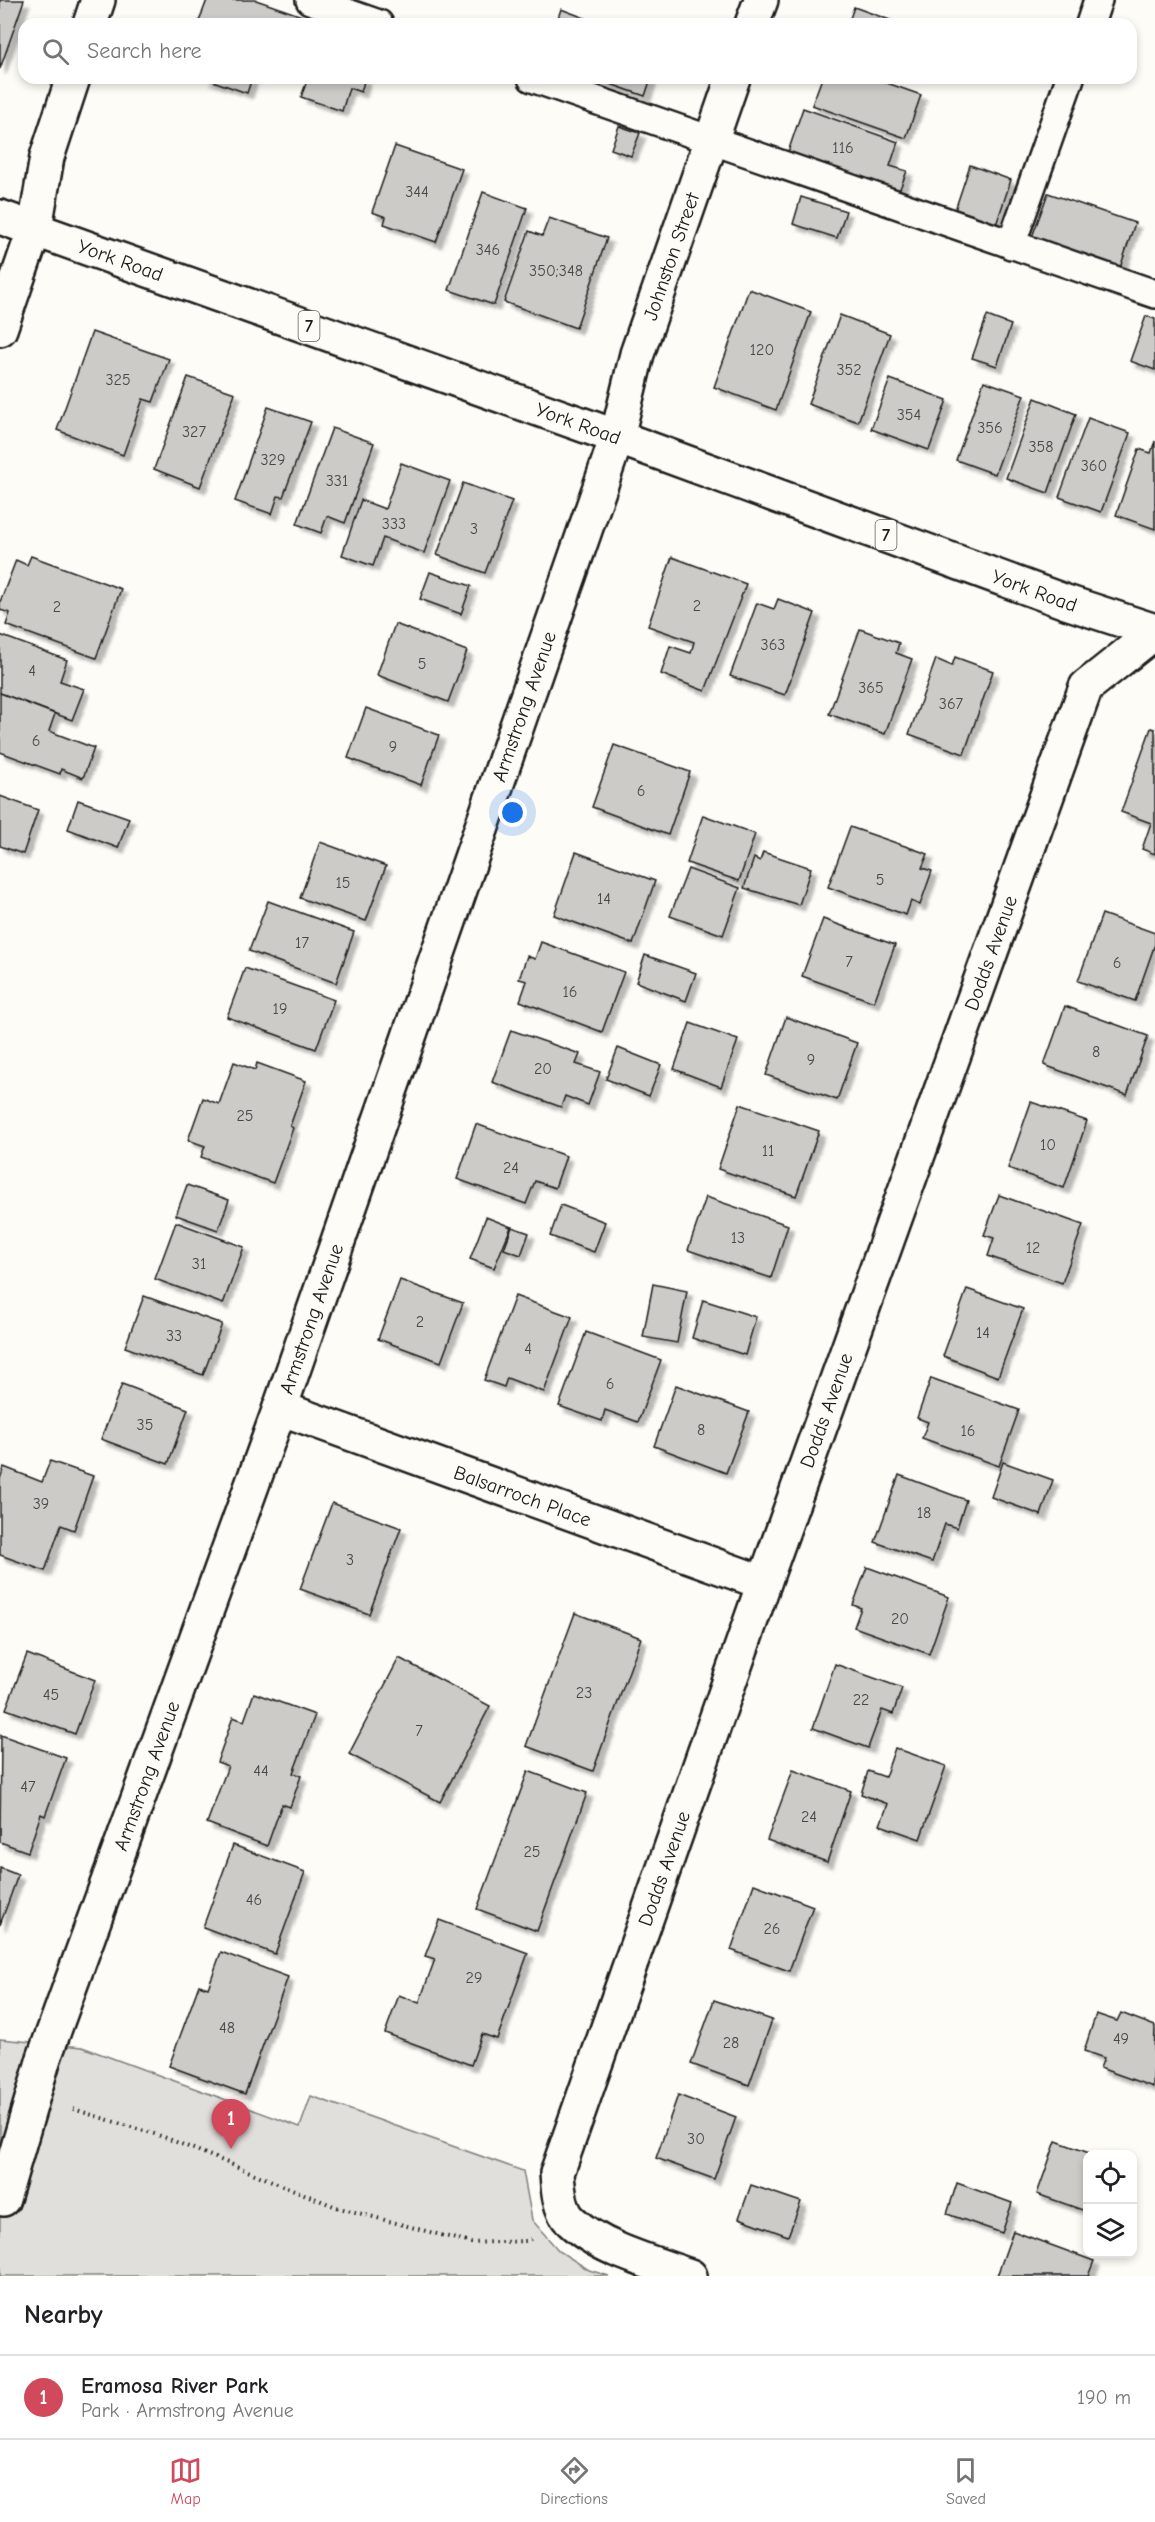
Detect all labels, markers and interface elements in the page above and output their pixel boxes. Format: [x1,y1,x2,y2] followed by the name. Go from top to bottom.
[18,18,1137,84] search box
[39,35,72,68] icon: search
[87,38,202,64] text: Search here
[832,139,854,157] house number: 116
[405,183,429,201] house number: 344
[639,188,705,323] street label: Johnston Street
[75,235,166,286] street label: York Road
[476,241,500,259] house number: 346
[529,262,583,280] house number: 350;348
[298,311,320,341] road number: 7
[750,341,774,359] house number: 120
[836,361,862,379] house number: 352
[105,371,131,389] house number: 325
[532,398,624,449] street label: York Road
[897,406,921,424] house number: 354
[977,419,1003,437] house number: 356
[182,423,206,441] house number: 327
[1028,438,1054,456] house number: 358
[261,451,285,469] house number: 329
[1081,457,1107,475] house number: 360
[326,472,348,490] house number: 331
[382,515,406,533] house number: 333
[470,520,478,538] house number: 3
[876,520,896,550] road number: 7
[989,565,1080,617] street label: York Road
[693,597,701,615] house number: 2
[53,598,61,616] house number: 2
[487,628,561,785] street label: Armstrong Avenue
[761,636,785,654] house number: 363
[418,655,426,673] house number: 5
[28,662,36,680] house number: 4
[858,679,884,697] house number: 365
[939,695,964,713] house number: 367
[32,732,40,750] house number: 6
[389,738,397,756] house number: 9
[637,782,645,800] house number: 6
[498,798,527,827] your location
[876,871,884,889] house number: 5
[335,874,351,892] house number: 15
[597,890,611,908] house number: 14
[960,893,1022,1014] street label: Dodds Avenue
[295,934,309,952] house number: 17
[845,953,853,971] house number: 7
[1113,954,1121,972] house number: 6
[562,983,578,1001] house number: 16
[273,1000,287,1018] house number: 19
[1092,1043,1100,1061] house number: 8
[807,1051,815,1069] house number: 9
[534,1060,552,1078] house number: 20
[236,1107,254,1125] house number: 25
[1040,1136,1056,1154] house number: 10
[762,1142,774,1160] house number: 11
[503,1159,519,1177] house number: 24
[731,1229,745,1247] house number: 13
[1026,1239,1040,1257] house number: 12
[275,1241,348,1397] street label: Armstrong Avenue
[192,1255,206,1273] house number: 31
[416,1313,424,1331] house number: 2
[976,1324,990,1342] house number: 14
[166,1327,182,1345] house number: 33
[524,1340,532,1358] house number: 4
[795,1350,858,1471] street label: Dodds Avenue
[606,1375,614,1393] house number: 6
[137,1416,153,1434] house number: 35
[697,1421,705,1439] house number: 8
[960,1422,976,1440] house number: 16
[451,1461,594,1532] street label: Balsarroch Place
[33,1495,49,1513] house number: 39
[917,1504,931,1522] house number: 18
[346,1551,354,1569] house number: 3
[891,1610,909,1628] house number: 20
[576,1684,592,1702] house number: 23
[43,1686,59,1704] house number: 45
[853,1691,869,1709] house number: 22
[109,1698,185,1854] street label: Armstrong Avenue
[415,1722,423,1740] house number: 7
[253,1762,269,1780] house number: 44
[20,1778,36,1796] house number: 47
[634,1808,695,1929] street label: Dodds Avenue
[801,1808,817,1826] house number: 24
[523,1843,541,1861] house number: 25
[246,1891,262,1909] house number: 46
[763,1920,781,1938] house number: 26
[466,1969,482,1987] house number: 29
[219,2019,235,2037] house number: 48
[1113,2030,1129,2048] house number: 49
[723,2034,739,2052] house number: 28
[212,2100,250,2149] pin: 1
[687,2130,705,2148] house number: 30
[1083,2150,1137,2258] map controls
[1083,2150,1137,2204] button: locate
[1083,2204,1137,2258] button: layers
[24,2300,103,2330] text: Nearby
[81,2373,268,2399] text: Eramosa River Park
[40,2386,47,2409] text: 1
[1077,2386,1131,2409] text: 190 m
[81,2399,294,2422] text: Park · Armstrong Avenue
[169,2454,202,2508] tab: Map
[540,2454,608,2508] tab: Directions
[946,2454,986,2508] tab: Saved

